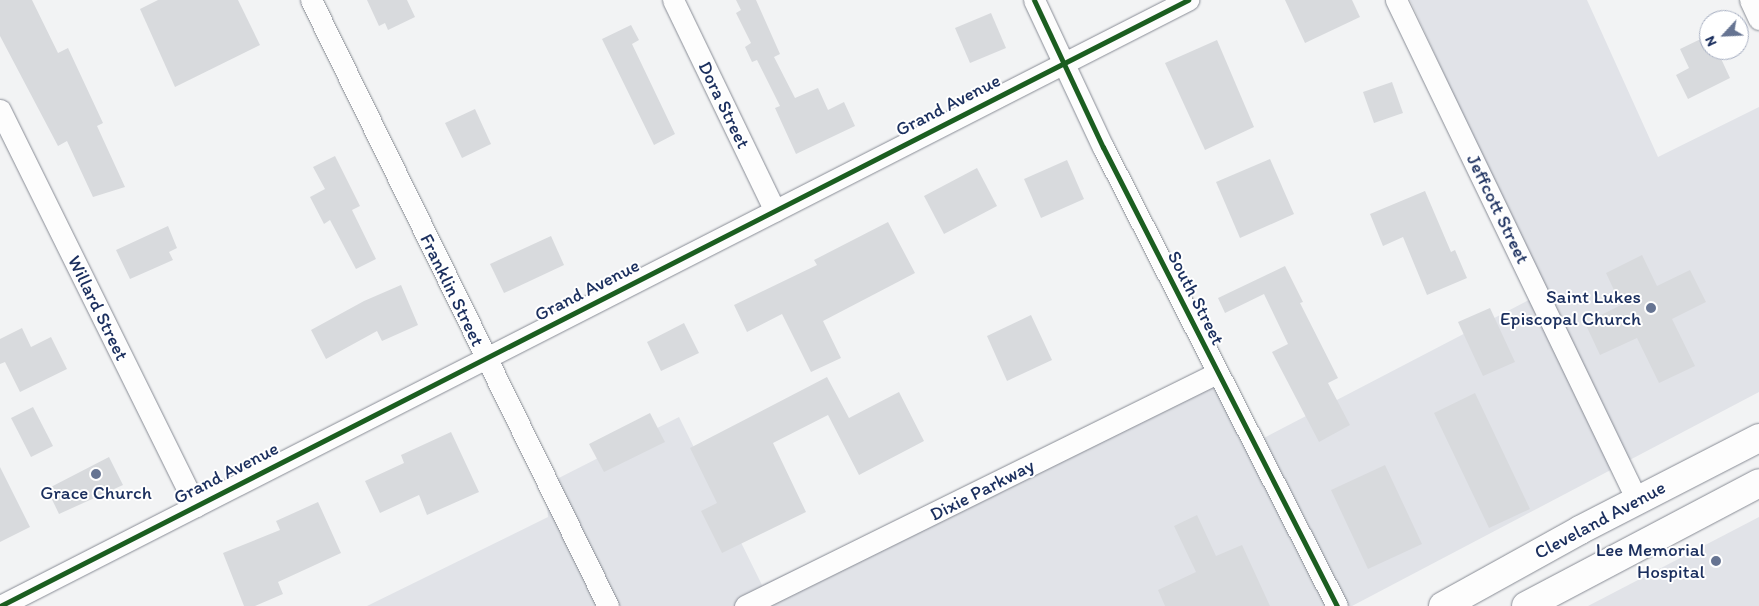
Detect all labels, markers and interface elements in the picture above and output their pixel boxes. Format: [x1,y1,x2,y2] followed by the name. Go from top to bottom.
[1699,10,1749,60] north arrow
[1701,33,1721,49] text: N
[693,58,755,152] street label: Dora Street
[892,69,1004,141] street label: Grand Avenue
[1462,151,1534,267] street label: Jeffcott Street
[415,230,489,350] street label: Franklin Street
[1163,247,1229,349] street label: South Street
[63,252,133,364] street label: Willard Street
[531,254,643,326] street label: Grand Avenue
[1500,286,1641,330] place label: Saint Lukes Episcopal Church
[1645,302,1657,314] marker: Saint Lukes Episcopal Church
[170,437,282,509] street label: Grand Avenue
[926,454,1038,526] street label: Dixie Parkway
[90,468,102,480] marker: Grace Church
[1531,476,1669,564] street label: Cleveland Avenue
[40,482,152,504] place label: Grace Church
[1596,539,1705,583] place label: Lee Memorial Hospital
[1709,554,1723,568] marker: Lee Memorial Hospital

